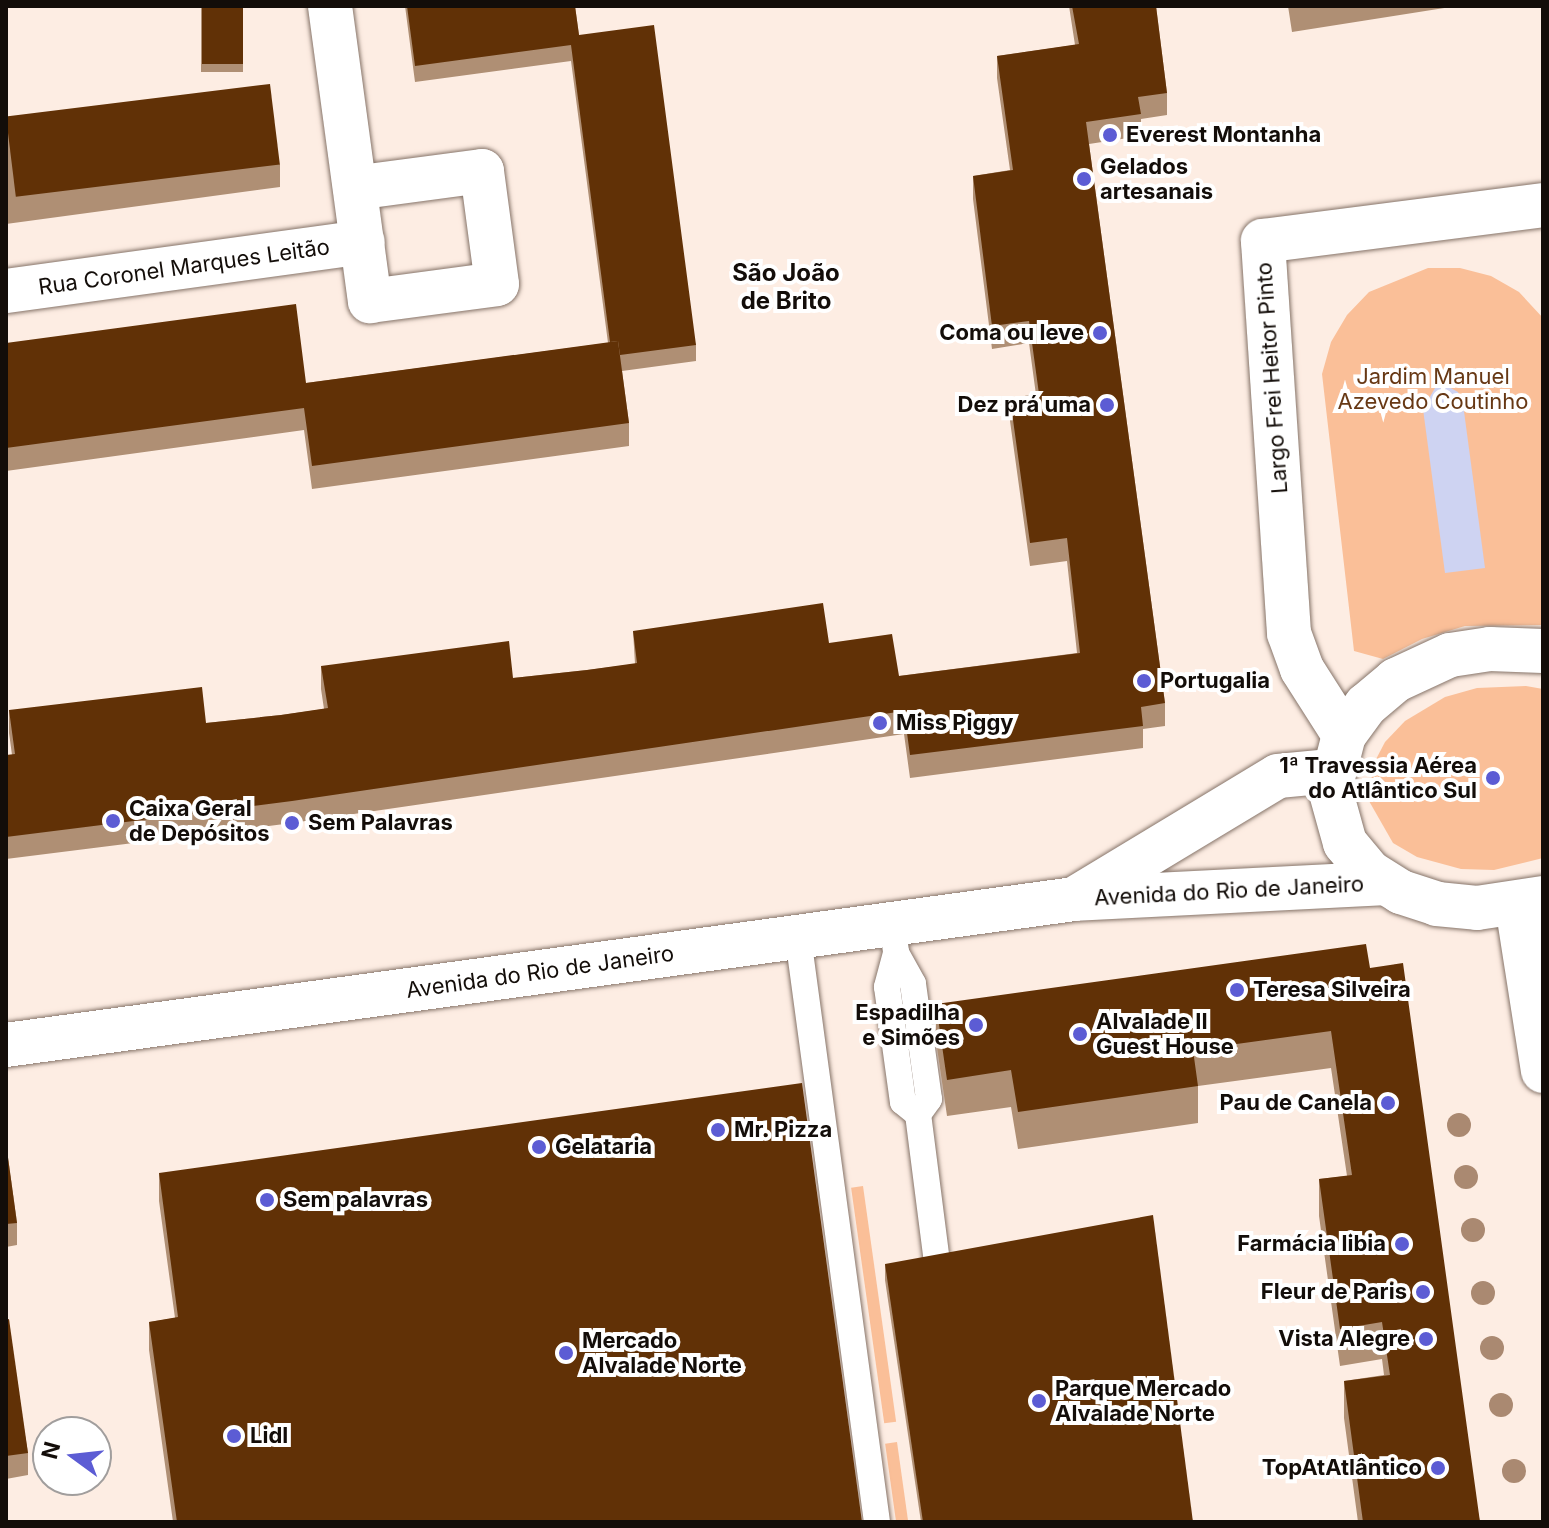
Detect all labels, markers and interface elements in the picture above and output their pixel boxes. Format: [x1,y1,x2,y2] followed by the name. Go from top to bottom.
[1126,122,1321,148] place label: Everest Montanha
[1101,126,1119,144] marker: Everest Montanha
[1100,153,1213,204] place label: Gelados artesanais
[1075,170,1093,188] marker: Gelados artesanais
[37,233,331,301] street label: Rua Coronel Marques Leitão
[732,259,840,315] district label: São João de Brito
[1251,261,1293,495] street label: Largo Frei Heitor Pinto
[939,320,1084,346] place label: Coma ou leve
[1091,324,1109,342] marker: Coma ou leve
[1337,363,1529,414] park label: Jardim Manuel Azevedo Coutinho
[958,392,1091,418] place label: Dez prá uma
[1098,396,1116,414] marker: Dez prá uma
[1160,668,1270,694] place label: Portugalia
[1135,672,1153,690] marker: Portugalia
[896,710,1014,736] place label: Miss Piggy
[871,714,889,732] marker: Miss Piggy
[1279,752,1477,804] place label: 1ª Travessia Aérea do Atlântico Sul
[1484,769,1502,787] marker: 1ª Travessia Aérea do Atlântico Sul
[129,795,269,846] place label: Caixa Geral de Depósitos
[308,810,453,836] place label: Sem Palavras
[104,812,122,830] marker: Caixa Geral de Depósitos
[283,814,301,832] marker: Sem Palavras
[1093,871,1365,911] street label: Avenida do Rio de Janeiro
[404,940,676,1004] street label: Avenida do Rio de Janeiro
[1253,977,1411,1003] place label: Teresa Silveira
[1228,981,1246,999] marker: Teresa Silveira
[855,999,960,1050] place label: Espadilha e Simões
[1096,1008,1234,1060] place label: Alvalade II Guest House
[967,1016,985,1034] marker: Espadilha e Simões
[1071,1025,1089,1043] marker: Alvalade II Guest House
[1220,1090,1372,1116] place label: Pau de Canela
[1379,1094,1397,1112] marker: Pau de Canela
[734,1117,833,1143] place label: Mr. Pizza
[709,1121,727,1139] marker: Mr. Pizza
[555,1134,652,1160] place label: Gelataria
[530,1138,548,1156] marker: Gelataria
[283,1187,428,1213] place label: Sem palavras
[258,1191,276,1209] marker: Sem palavras
[1237,1231,1386,1257] place label: Farmácia libia
[1393,1235,1411,1253] marker: Farmácia libia
[1261,1279,1407,1305] place label: Fleur de Paris
[1414,1283,1432,1301] marker: Fleur de Paris
[1278,1326,1410,1352] place label: Vista Alegre
[582,1327,742,1378] place label: Mercado Alvalade Norte
[1417,1330,1435,1348] marker: Vista Alegre
[557,1344,575,1362] marker: Mercado Alvalade Norte
[1055,1375,1231,1426] place label: Parque Mercado Alvalade Norte
[1030,1392,1048,1410] marker: Parque Mercado Alvalade Norte
[32,1416,112,1496] north arrow
[250,1423,288,1449] place label: Lidl
[225,1427,243,1445] marker: Lidl
[36,1439,65,1462] text: N
[1262,1455,1422,1481] place label: TopAtAtlântico
[1429,1459,1447,1477] marker: TopAtAtlântico

